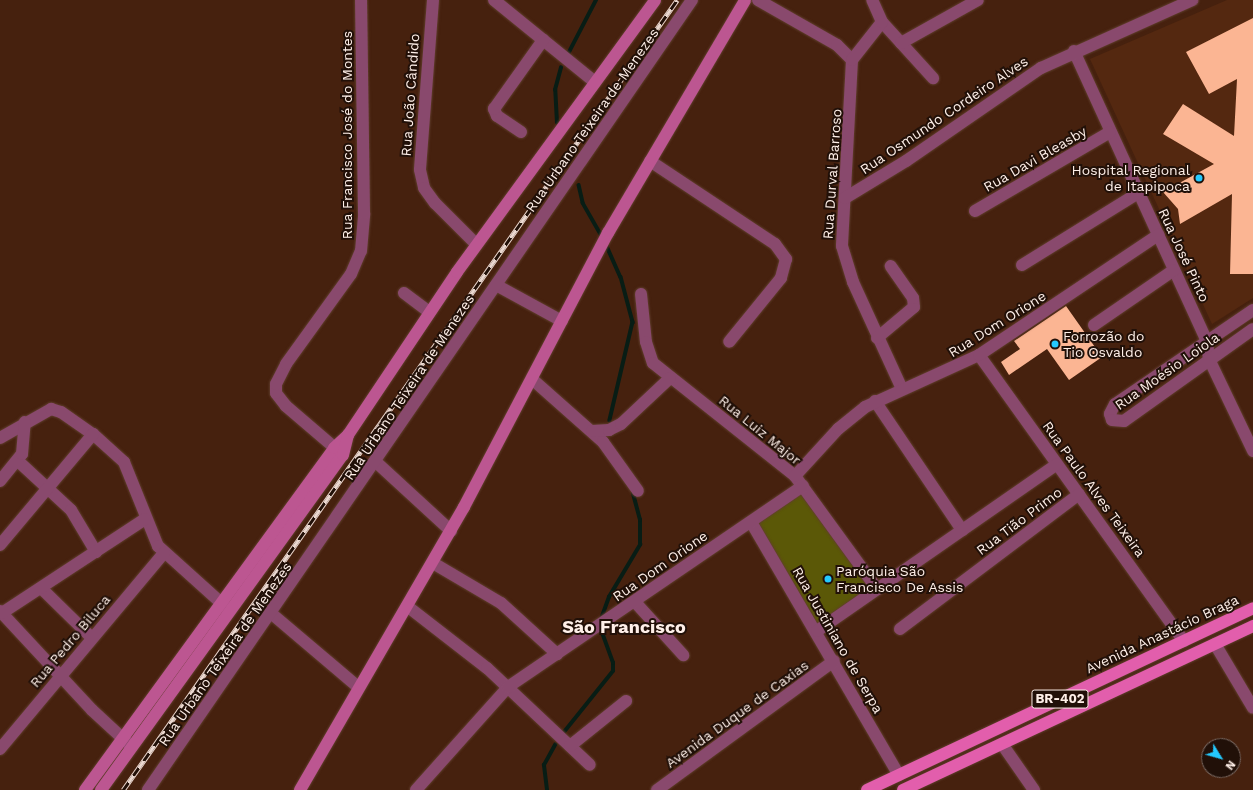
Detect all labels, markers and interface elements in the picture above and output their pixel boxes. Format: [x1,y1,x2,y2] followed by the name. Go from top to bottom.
[522,24,662,216] street label: Rua Urbano Teixeira de Menezes
[339,30,355,240] street label: Rua Francisco José do Montes
[397,33,423,157] street label: Rua João Cândido
[857,52,1031,178] street label: Rua Osmundo Cordeiro Alves
[819,108,845,240] street label: Rua Durval Barroso
[980,123,1090,195] street label: Rua Davi Bleasby
[1071,162,1190,194] place label: Hospital Regional de Itapipoca
[1193,172,1205,184] marker: Hospital Regional de Itapipoca
[1155,205,1213,305] street label: Rua José Pinto
[945,287,1049,361] street label: Rua Dom Orione
[340,290,478,484] street label: Rua Urbano Teixeira de Menezes
[1063,328,1144,360] place label: Forrozão do Tio Osvaldo
[1111,329,1223,413] street label: Rua Moésio Loiola
[1050,339,1060,349] marker: Forrozão do Tio Osvaldo
[715,392,805,468] street label: Rua Luiz Major
[1039,417,1149,561] street label: Rua Paulo Alves Teixeira
[973,483,1065,559] street label: Rua Tião Primo
[609,527,711,605] street label: Rua Dom Orione
[155,558,295,750] street label: Rua Urbano Teixeira de Menezes
[789,563,887,717] street label: Rua Justiniano de Serpa
[836,563,964,596] place label: Paróquia São Francisco De Assis
[823,574,833,584] marker: Paróquia São Francisco De Assis
[26,591,114,691] street label: Rua Pedro Biluca
[1082,591,1242,677] street label: Avenida Anastácio Braga
[562,616,686,638] district label: São Francisco
[662,656,812,772] street label: Avenida Duque de Caxias
[1031,688,1089,710] road number: BR-402
[1201,738,1241,778] north arrow
[1223,758,1238,772] text: N

